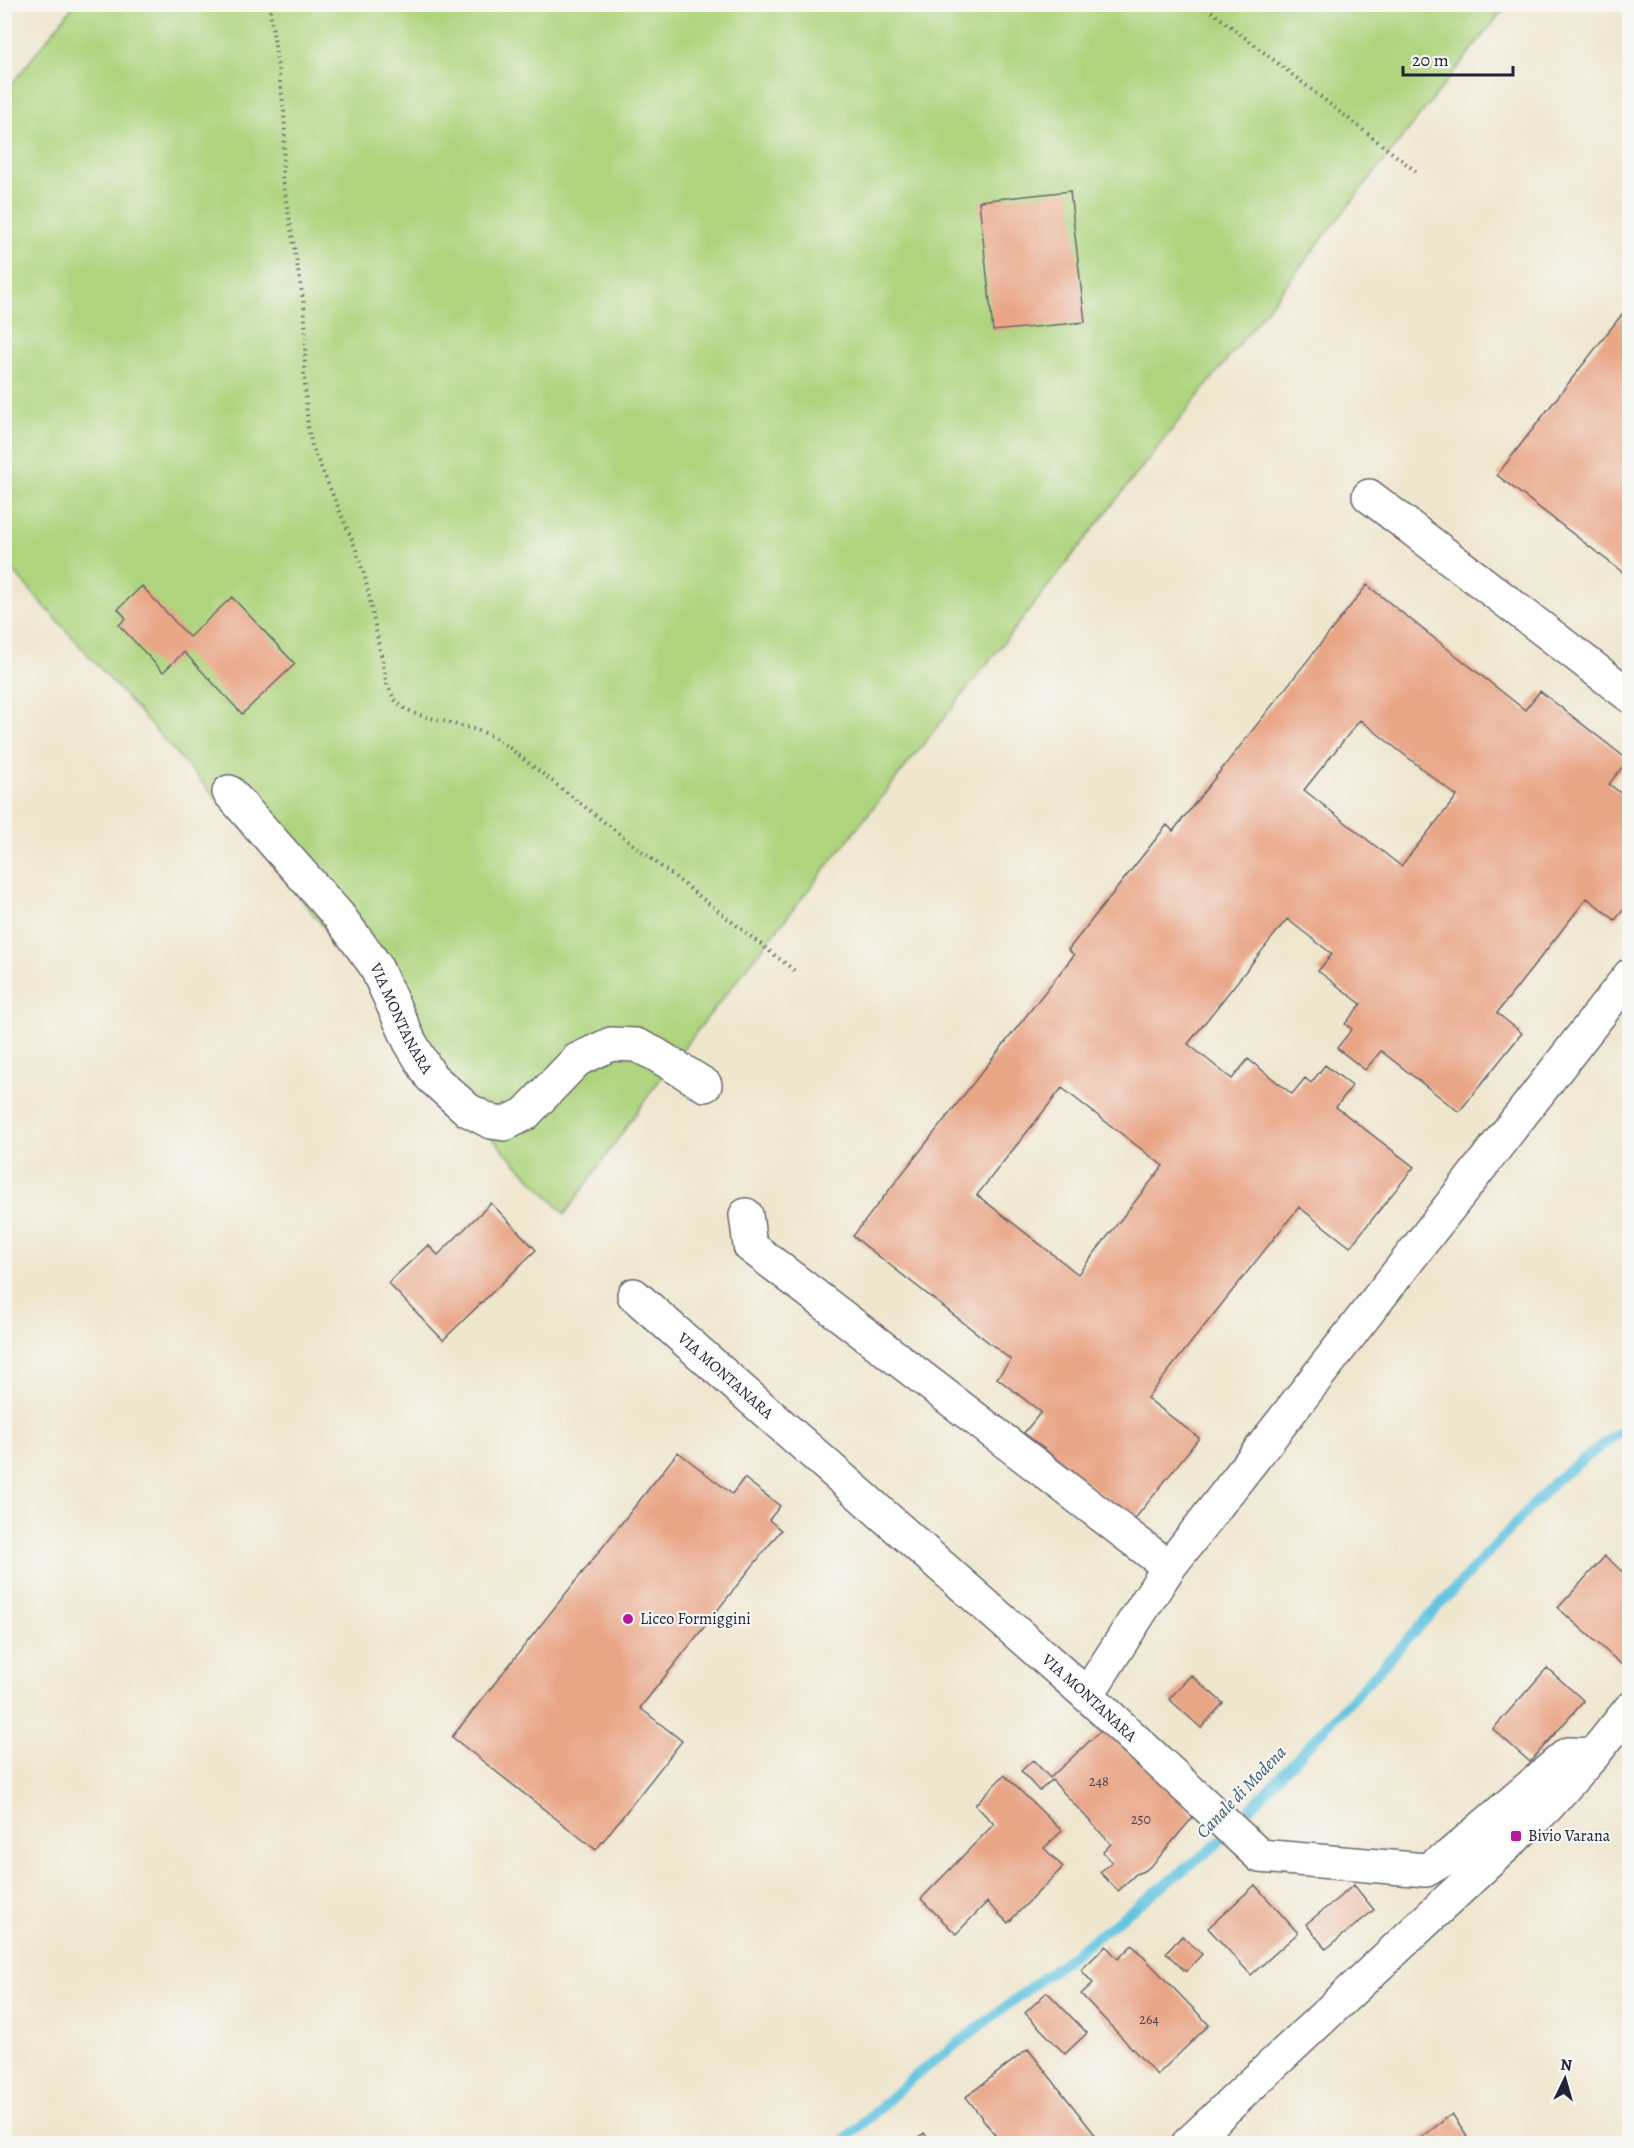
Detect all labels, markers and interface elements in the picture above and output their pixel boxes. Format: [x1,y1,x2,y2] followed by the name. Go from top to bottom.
[1403,39,1512,77] scale bar
[1412,48,1449,72] text: 20 m
[364,959,438,1079] street label: VIA MONTANARA
[672,1327,779,1425] street label: VIA MONTANARA
[640,1608,751,1630] place label: Liceo Formiggini
[621,1612,635,1626] marker: Liceo Formiggini
[1036,1648,1142,1747] street label: VIA MONTANARA
[1191,1741,1291,1843] water label: Canale di Modena
[1089,1772,1109,1791] house number: 248
[1131,1810,1151,1829] house number: 250
[1528,1825,1611,1847] place label: Bivio Varana
[1509,1829,1523,1843] marker: Bivio Varana
[1139,2010,1159,2029] house number: 264
[1535,2049,1595,2109] north arrow
[1559,2054,1573,2077] text: N

